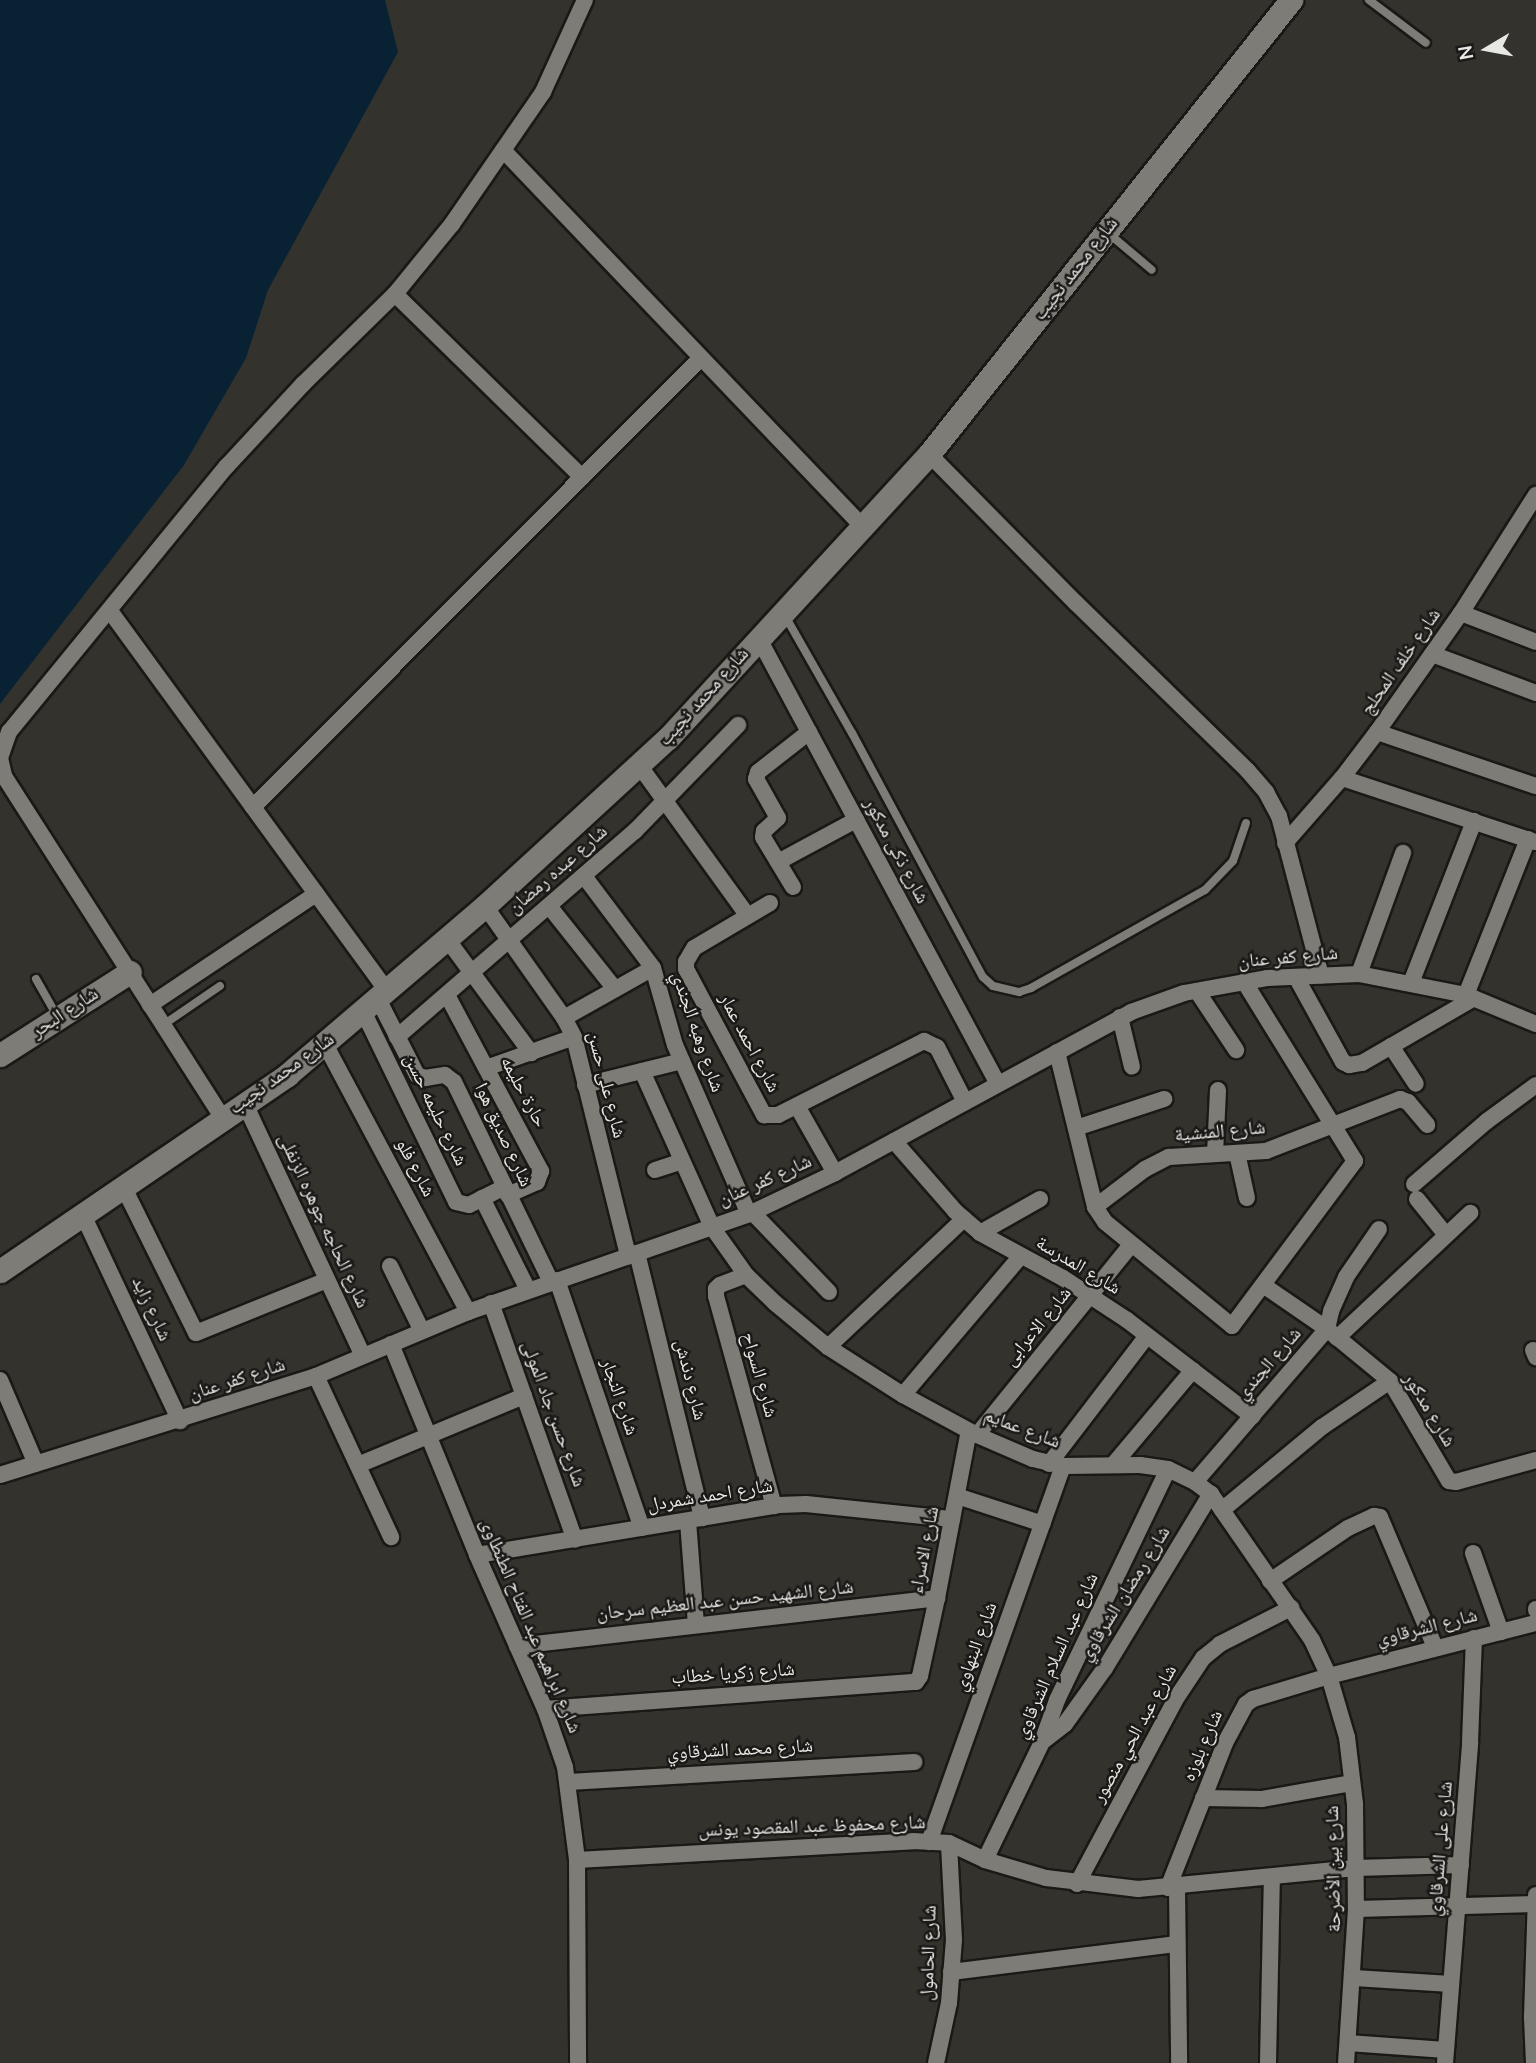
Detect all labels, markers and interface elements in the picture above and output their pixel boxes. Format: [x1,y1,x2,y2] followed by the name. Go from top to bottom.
[1452,14,1522,84] north arrow
[1452,43,1480,62] text: N
[1029,213,1123,325] street label: شارع محمد نجيب
[1356,604,1446,720] street label: شارع خلف المحلج
[654,643,754,751] street label: شارع محمد نجيب
[859,794,933,908] street label: شارع ذكى مدكور
[504,821,612,919] street label: شارع عبده رمضان
[1237,942,1339,974] street label: شارع كفر عنان
[666,969,728,1095] street label: شارع وهبه الجندي
[27,983,103,1043] street label: شارع البحر
[713,990,785,1096] street label: شارع احمد عمار
[225,1028,339,1120] street label: شارع محمد نجيب
[582,1029,630,1141] street label: شارع على حسن
[398,1050,472,1170] street label: شارع حليمه حسن
[495,1053,551,1131] street label: حارة حليمه
[469,1080,537,1190] street label: شارع صديق هوا
[1174,1117,1266,1147] street label: شارع المنشية
[273,1130,373,1312] street label: شارع الحاجه جوهره الزنفلى
[390,1135,440,1201] street label: شارع فلو
[715,1150,815,1212] street label: شارع كفر عنان
[1031,1232,1125,1300] street label: شارع المدرسة
[126,1273,176,1345] street label: شارع زايد
[999,1283,1077,1371] street label: شارع الاعرابى
[1231,1323,1307,1405] street label: شارع الجندي
[736,1330,782,1420] street label: شارع السواح
[669,1337,711,1423] street label: شارع دندش
[516,1338,590,1490] street label: شارع حسن جاد المولى
[186,1354,288,1406] street label: شارع كفر عنان
[595,1356,643,1438] street label: شارع النجار
[1398,1369,1460,1451] street label: شارع مدكور
[981,1404,1063,1454] street label: شارع عمايم
[646,1475,774,1517] street label: شارع احمد شمردل
[905,1504,945,1596] street label: شارع الاسراء
[474,1515,586,1737] street label: شارع ابراهيم عبد الفتاح الطنطاوى
[1074,1522,1176,1666] street label: شارع رمضان الشرقاوي
[1010,1570,1104,1742] street label: شارع عبد السلام الشرقاوي
[595,1576,855,1626] street label: شارع الشهيد حسن عبد العظيم سرحان
[949,1599,1003,1695] street label: شارع البنهاوي
[1374,1604,1480,1652] street label: شارع الشرقاوي
[671,1658,795,1690] street label: شارع زكريا خطاب
[1088,1661,1182,1807] street label: شارع عبد الحي منصور
[1178,1707,1228,1785] street label: شارع بلوزه
[666,1735,814,1765] street label: شارع محمد الشرقاوي
[1424,1781,1458,1917] street label: شارع على الشرقاوي
[1321,1805,1347,1933] street label: شارع بين الأضرحة
[698,1812,926,1842] street label: شارع محفوظ عبد المقصود يونس
[916,1905,942,2001] street label: شارع الحامول

